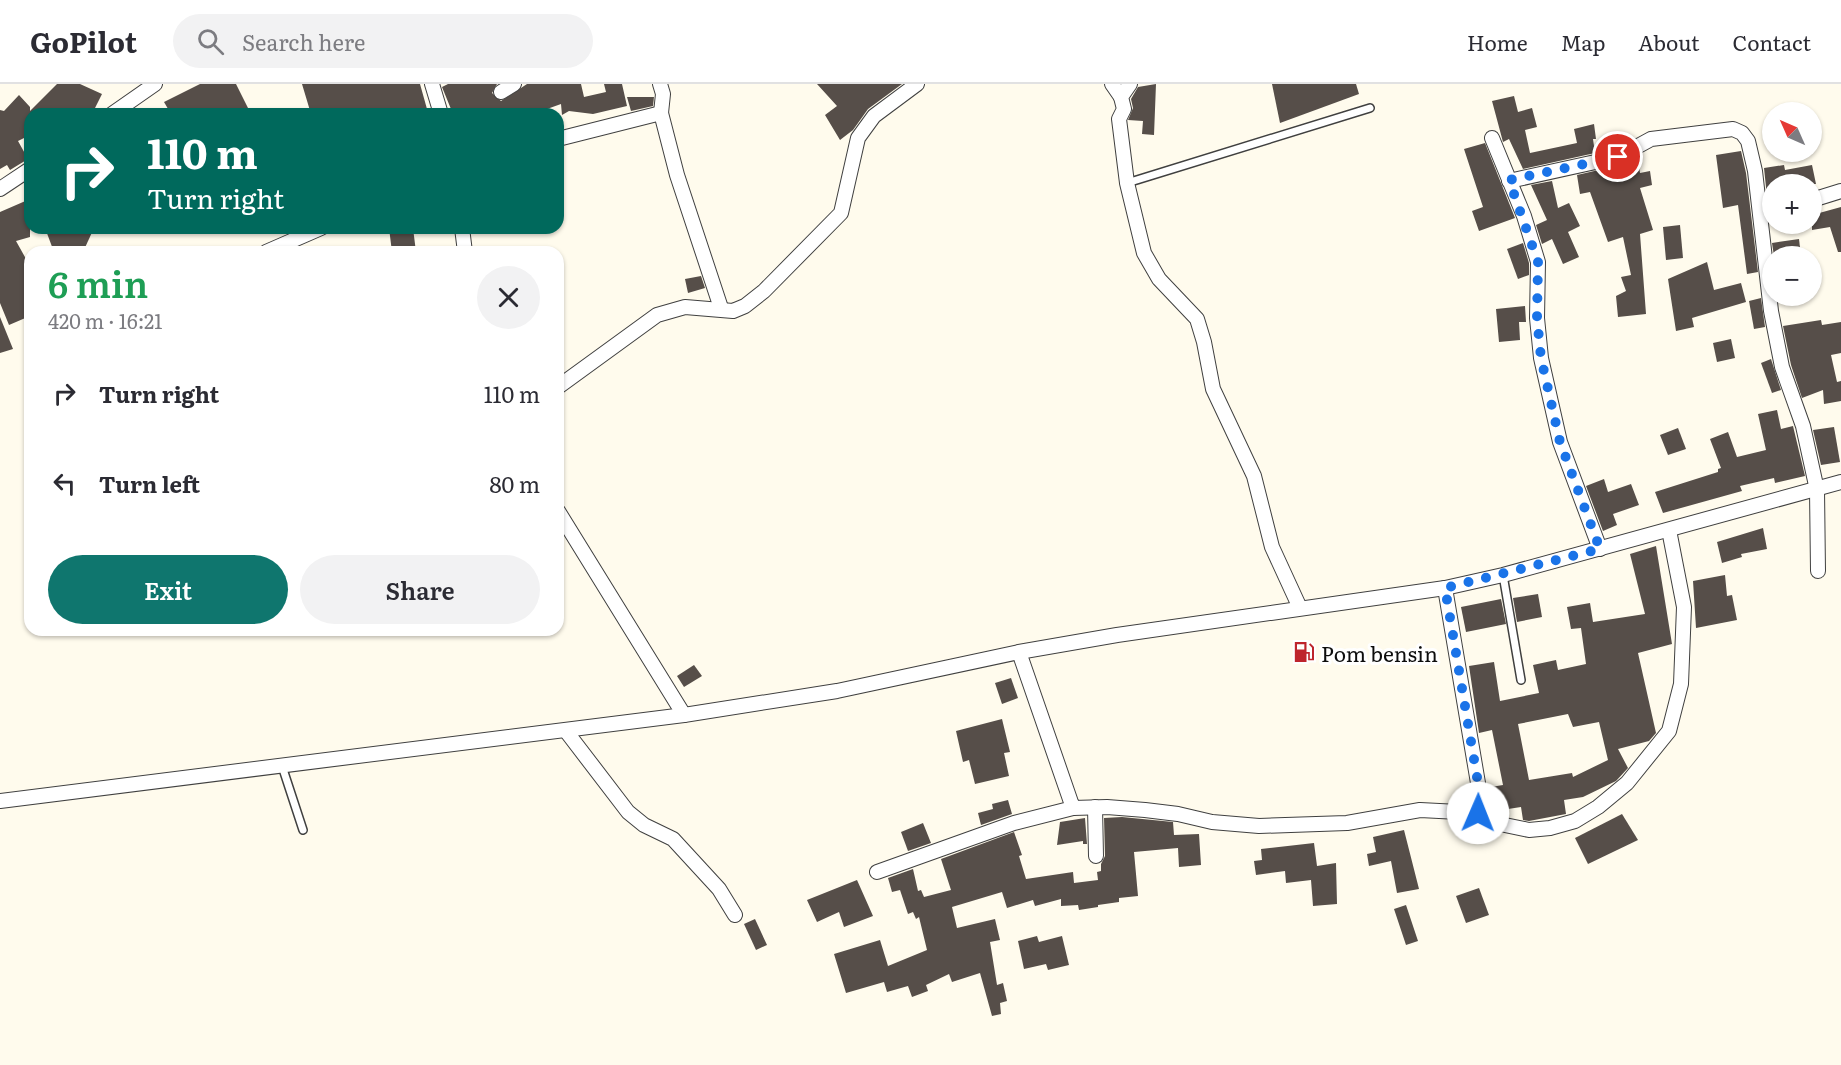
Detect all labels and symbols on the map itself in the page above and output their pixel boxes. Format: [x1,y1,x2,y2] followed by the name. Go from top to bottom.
[1762,102,1822,162] north arrow
[1592,131,1643,182] pin
[1321,637,1438,668] place label: Pom bensin
[1292,640,1316,664] fuel station icon: Pom bensin
[1446,781,1510,845] position arrow

